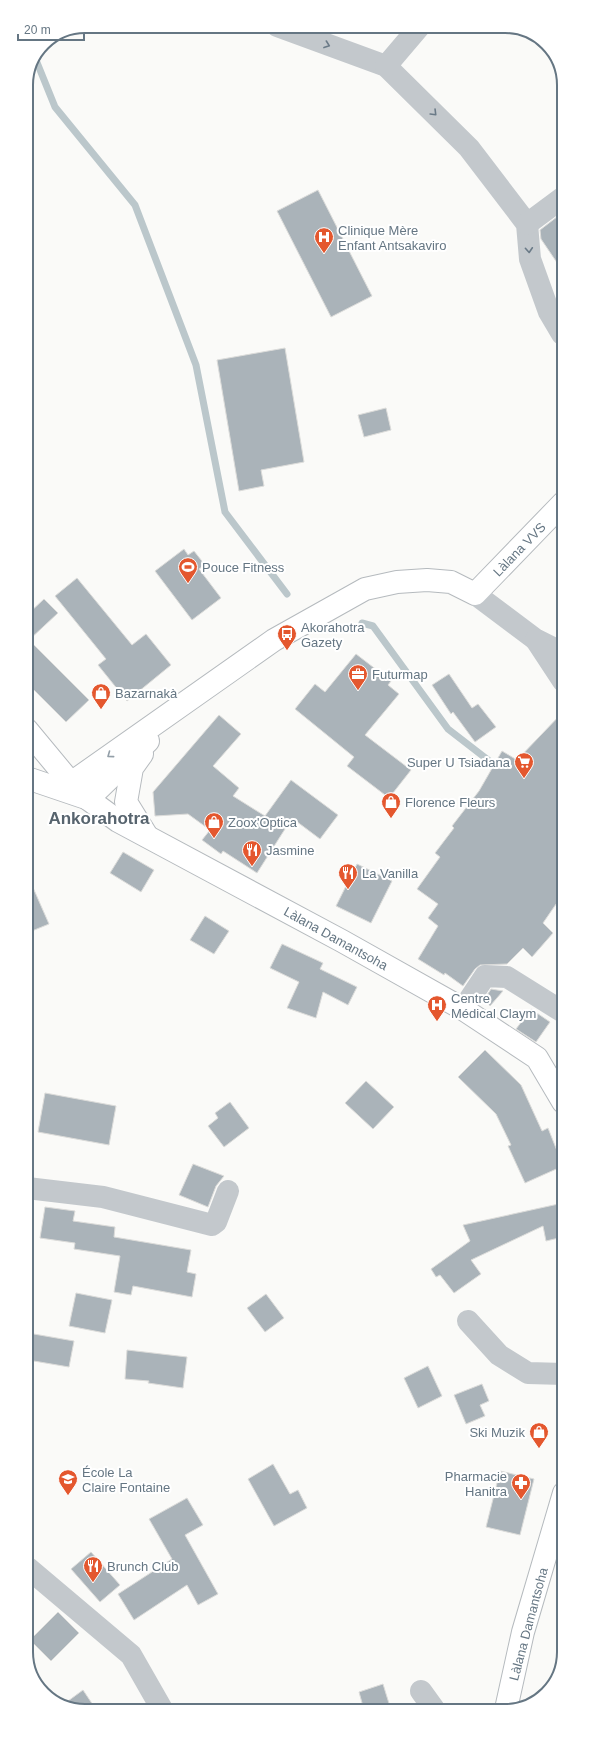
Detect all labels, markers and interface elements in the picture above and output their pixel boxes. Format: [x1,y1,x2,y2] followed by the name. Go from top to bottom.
[18,16,84,42] scale bar
[24,23,51,37] text: 20 m
[323,40,330,48] one-way arrow
[429,108,437,116] one-way arrow
[338,223,446,253] place label: Clinique Mère Enfant Antsakaviro
[313,226,335,254] hospital icon: Clinique Mère Enfant Antsakaviro
[525,247,534,253] one-way arrow
[490,519,549,579] street label: Làlana VVS
[177,556,199,584] sports icon: Pouce Fitness
[202,560,285,575] place label: Pouce Fitness
[301,620,365,650] place label: Akorahotra Gazety
[276,623,298,651] bus stop icon: Akorahotra Gazety
[347,663,369,691] office icon: Futurmap
[372,667,428,682] place label: Futurmap
[90,682,112,710] shop icon: Bazarnakà
[115,686,178,701] place label: Bazarnakà
[107,750,114,757] one-way arrow
[513,751,535,779] supermarket icon: Super U Tsiadana
[407,755,511,770] place label: Super U Tsiadana
[380,791,402,819] shop icon: Florence Fleurs
[405,795,496,810] place label: Florence Fleurs
[48,809,150,828] district label: Ankorahotra
[203,811,225,839] shop icon: Zoox'Optica
[228,815,298,830] place label: Zoox'Optica
[241,839,263,867] restaurant icon: Jasmine
[266,843,314,858] place label: Jasmine
[337,862,359,890] restaurant icon: La Vanilla
[362,866,419,881] place label: La Vanilla
[281,904,391,974] street label: Làlana Damantsoha
[451,991,536,1021] place label: Centre Médical Claym
[426,994,448,1022] hospital icon: Centre Médical Claym
[528,1421,550,1449] shop icon: Ski Muzik
[469,1425,525,1440] place label: Ski Muzik
[82,1465,170,1495] place label: École La Claire Fontaine
[57,1468,79,1496] school or university icon: École La Claire Fontaine
[445,1469,508,1499] place label: Pharmacie Hanitra
[510,1472,532,1500] pharmacy icon: Pharmacie Hanitra
[82,1555,104,1583] restaurant icon: Brunch Club
[107,1559,179,1574] place label: Brunch Club
[506,1565,551,1682] street label: Làlana Damantsoha

